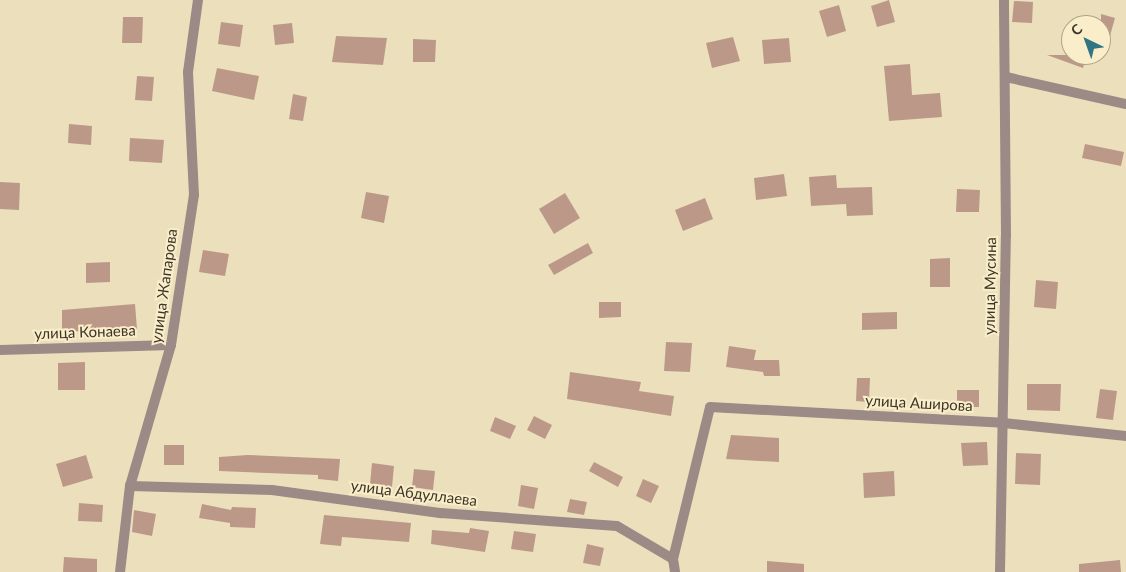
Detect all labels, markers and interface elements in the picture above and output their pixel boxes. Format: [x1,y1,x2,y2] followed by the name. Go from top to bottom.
[1061,15,1111,65] north arrow
[1067,20,1085,39] text: С
[147,228,181,344] street label: улица Жапарова
[980,237,1000,335] street label: улица Мусина
[34,321,136,343] street label: улица Конаева
[865,391,973,415] street label: улица Аширова
[350,476,478,510] street label: улица Абдуллаева

